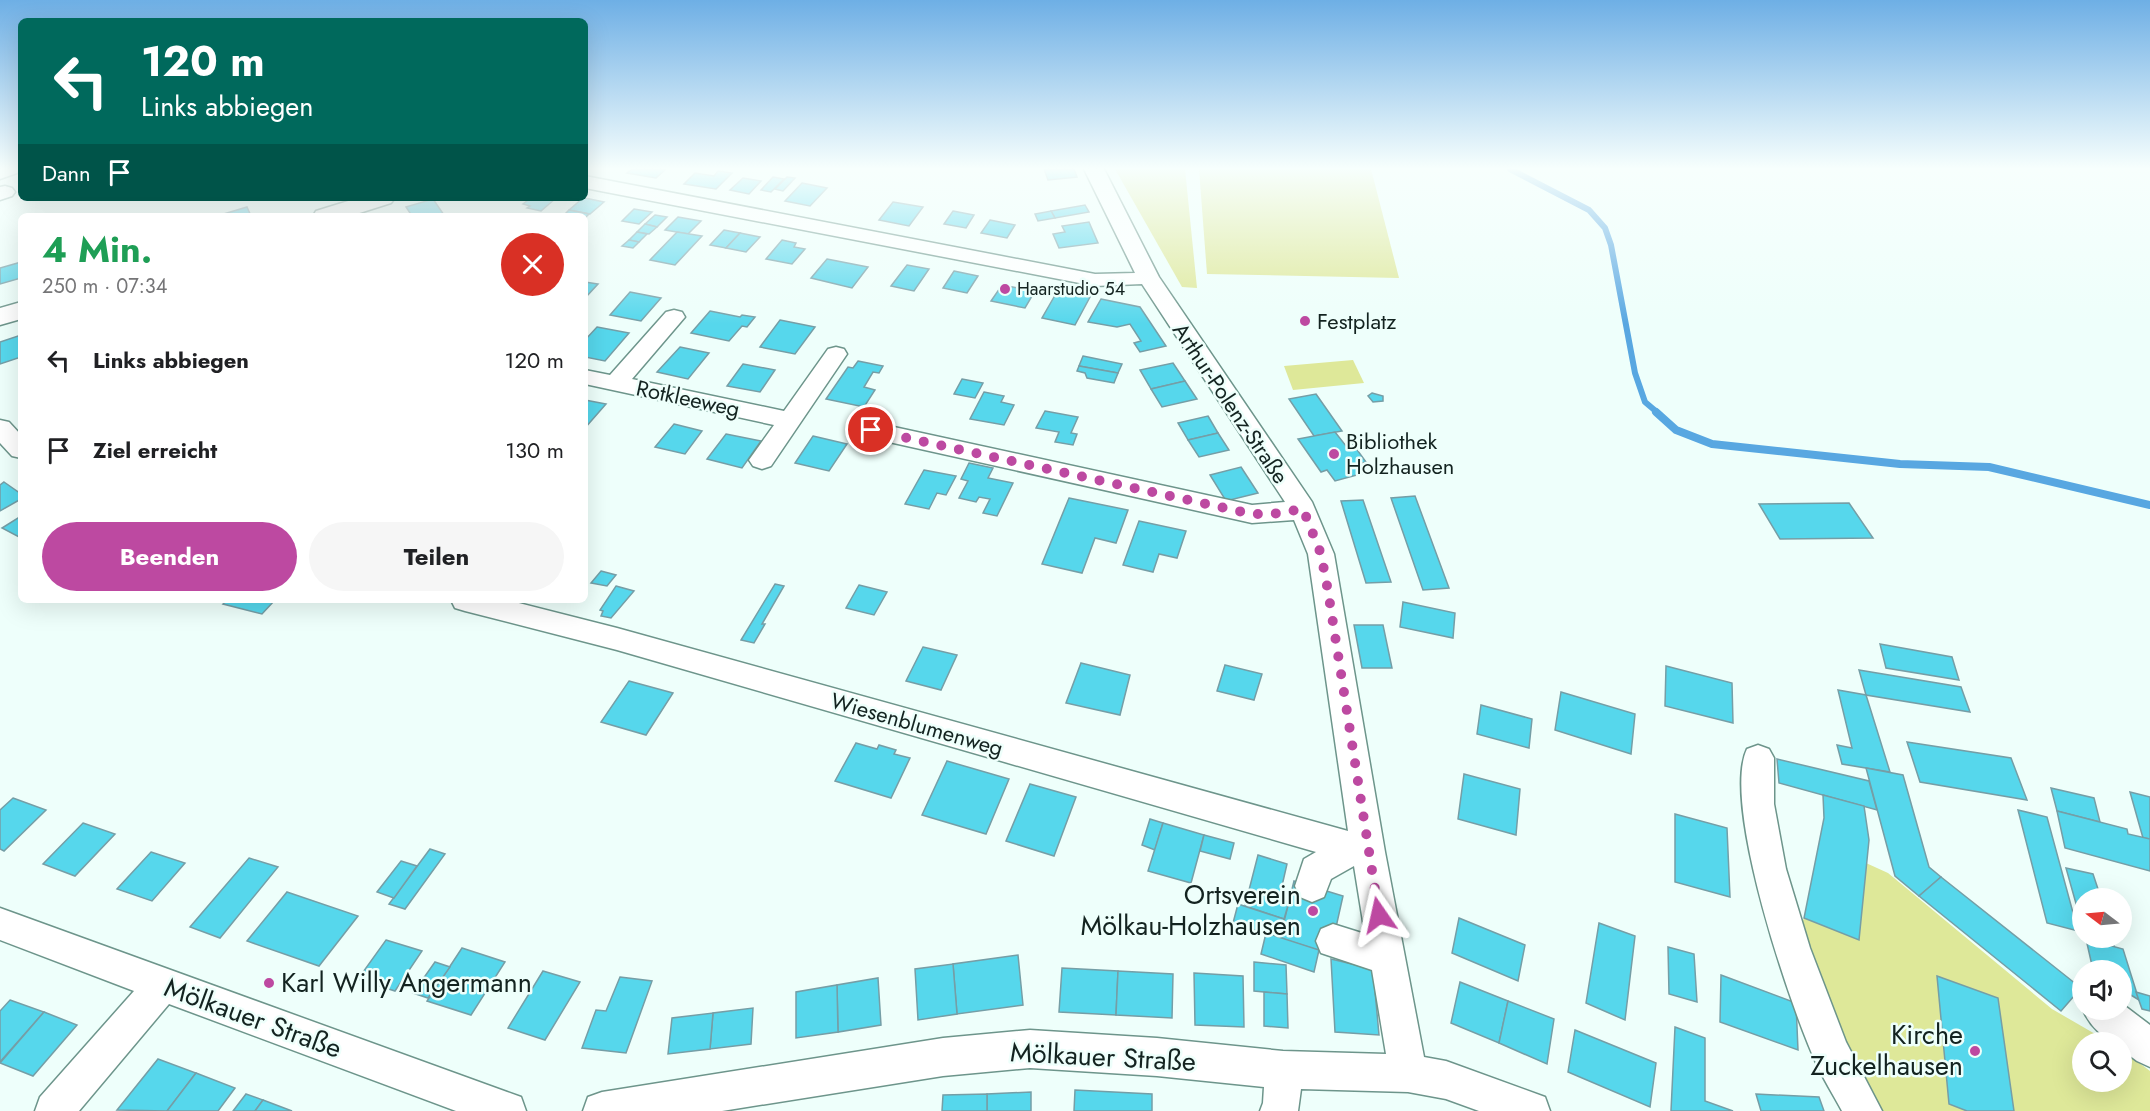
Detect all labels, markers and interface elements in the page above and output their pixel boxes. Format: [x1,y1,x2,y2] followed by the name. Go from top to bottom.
[141,31,265,92] text: 120 m
[42,42,120,120] icon: left
[141,87,313,126] text: Links abbiegen
[103,156,136,189] icon: arrive
[42,157,91,189] text: Dann
[42,223,152,275] text: 4 Min.
[501,233,564,296] button: close
[42,272,167,301] text: 250 m · 07:34
[1017,276,1125,302] place label: Haarstudio 54
[998,282,1012,296] marker: Haarstudio 54
[1317,305,1396,337] place label: Festplatz
[1298,314,1312,328] marker: Festplatz
[1165,316,1297,490] street label: Arthur-Polenz-Straße
[42,344,75,377] icon: left
[93,344,249,376] text: Links abbiegen
[505,344,564,376] text: 120 m
[633,371,743,425] street label: Rotkleeweg
[845,404,896,455] pin
[854,413,887,446] icon: arrive
[1346,425,1454,482] place label: Bibliothek Holzhausen
[42,434,75,467] icon: arrive
[93,434,217,466] text: Ziel erreicht
[505,434,564,466] text: 130 m
[1327,447,1341,461] marker: Bibliothek Holzhausen
[42,522,297,591] button: Beenden
[309,522,564,591] button: Teilen
[827,684,1007,764] street label: Wiesenblumenweg
[1080,875,1301,945] place label: Ortsverein Mölkau-Holzhausen
[1347,883,1411,947] position arrow
[2072,888,2132,948] north arrow
[2072,888,2132,1092] map controls
[1306,904,1320,918] marker: Ortsverein Mölkau-Holzhausen
[2072,960,2132,1020] button: sound
[281,963,532,1002] place label: Karl Willy Angermann
[159,967,347,1068] street label: Mölkauer Straße
[262,976,276,990] marker: Karl Willy Angermann
[1810,1015,1963,1085] place label: Kirche Zuckelhausen
[1009,1032,1197,1081] street label: Mölkauer Straße
[2072,1032,2132,1092] button: search
[1968,1044,1982,1058] marker: Kirche Zuckelhausen

